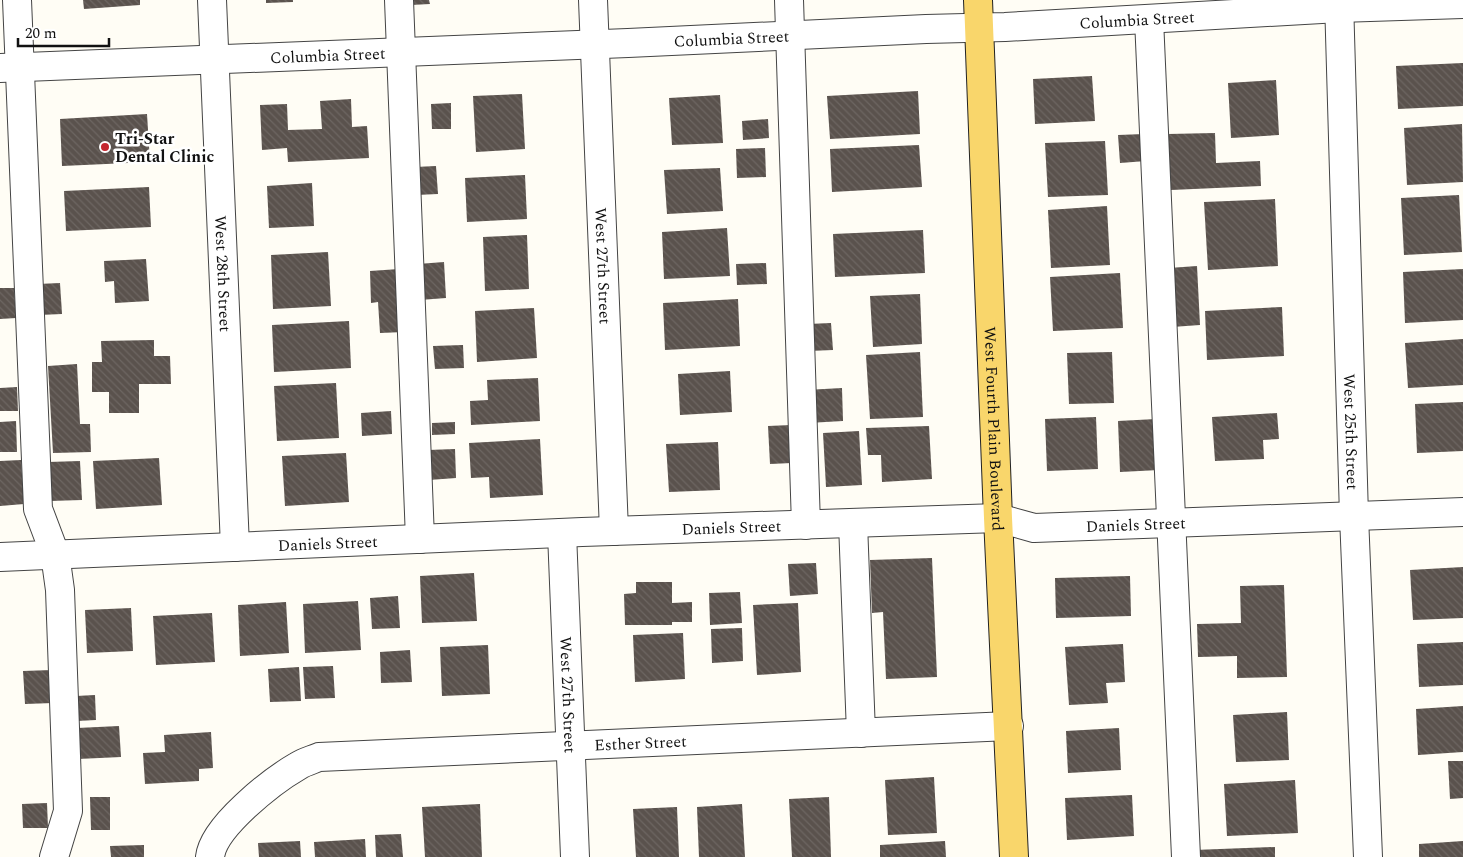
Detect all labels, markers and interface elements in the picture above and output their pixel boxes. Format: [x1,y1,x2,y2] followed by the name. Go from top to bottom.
[1079,5,1196,36] street label: Columbia Street
[18,15,109,47] scale bar
[25,22,57,45] text: 20 m
[673,24,790,54] street label: Columbia Street
[270,42,386,70] street label: Columbia Street
[115,127,214,169] place label: Tri-Star Dental Clinic
[99,141,111,153] marker: Tri-Star Dental Clinic
[588,207,617,325] street label: West 27th Street
[208,215,237,333] street label: West 28th Street
[978,326,1010,532] street label: West Fourth Plain Boulevard
[1337,373,1364,491] street label: West 25th Street
[1085,511,1187,539] street label: Daniels Street
[681,514,782,542] street label: Daniels Street
[277,530,378,558] street label: Daniels Street
[553,636,582,754] street label: West 27th Street
[594,729,687,758] street label: Esther Street

